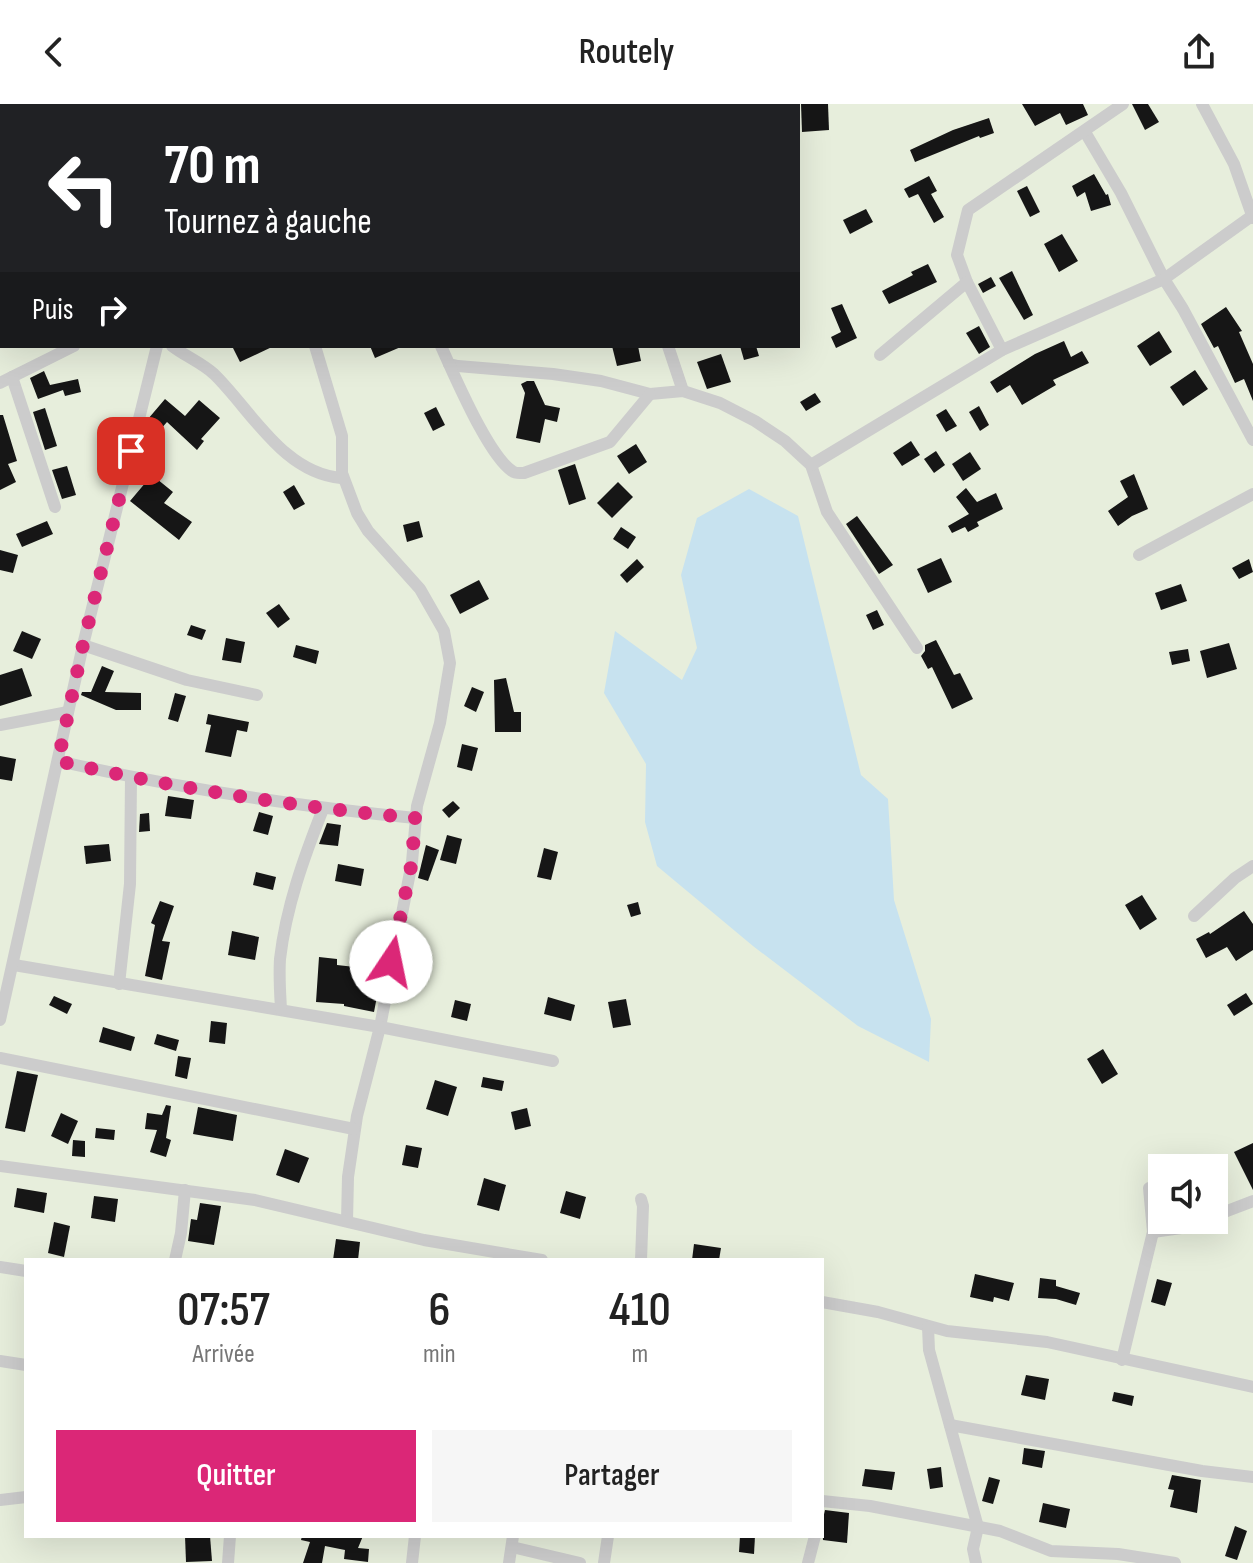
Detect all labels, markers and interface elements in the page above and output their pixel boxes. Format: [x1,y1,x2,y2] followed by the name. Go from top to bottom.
[32,30,76,74] icon: back
[1177,30,1221,74] icon: share
[579,31,674,74] text: Routely
[164,133,261,200] text: 70 m
[32,136,136,240] icon: left
[164,201,372,244] text: Tournez à gauche
[90,288,134,332] icon: right
[32,292,74,328] text: Puis
[97,417,165,485] pin
[109,429,153,473] icon: arrive
[349,920,433,1004] position arrow
[1148,1154,1228,1234] map controls
[1148,1154,1228,1234] button: sound
[177,1282,270,1339] text: 07:57
[428,1282,450,1339] text: 6
[609,1282,671,1339] text: 410
[192,1339,255,1370] text: Arrivée
[423,1339,456,1370] text: min
[631,1339,648,1370] text: m
[56,1430,416,1522] button: Quitter
[432,1430,792,1522] button: Partager

